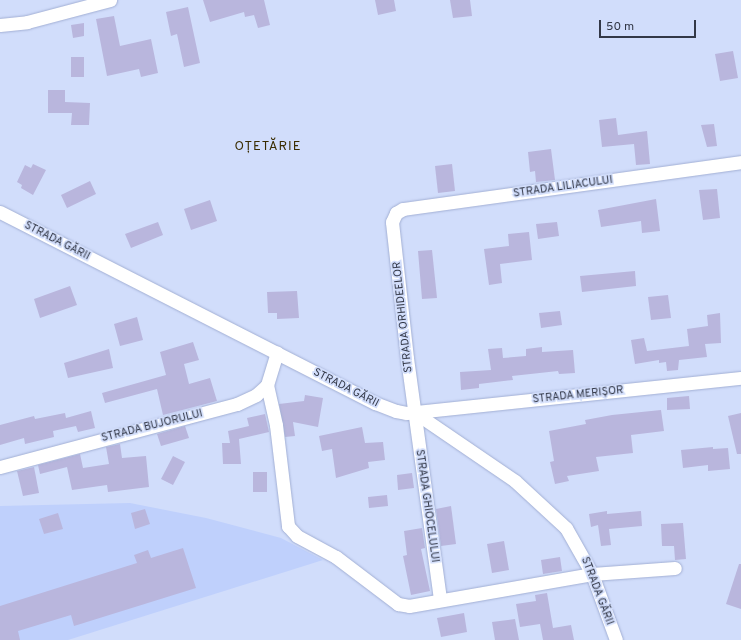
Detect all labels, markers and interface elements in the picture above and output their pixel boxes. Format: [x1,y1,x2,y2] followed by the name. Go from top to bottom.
[601,12,698,38] scale bar
[606,19,634,35] text: 50 m
[235,139,301,155] district label: OȚETĂRIE
[512,173,614,201] street label: STRADA LILIACULUI
[22,219,92,263] street label: STRADA GĂRII
[391,261,415,373] street label: STRADA ORHIDEELOR
[311,366,381,410] street label: STRADA GĂRII
[532,384,624,406] street label: STRADA MERIȘOR
[100,407,204,445] street label: STRADA BUJORULUI
[413,448,441,564] street label: STRADA GHIOCELULUI
[578,555,616,627] street label: STRADA GĂRII

